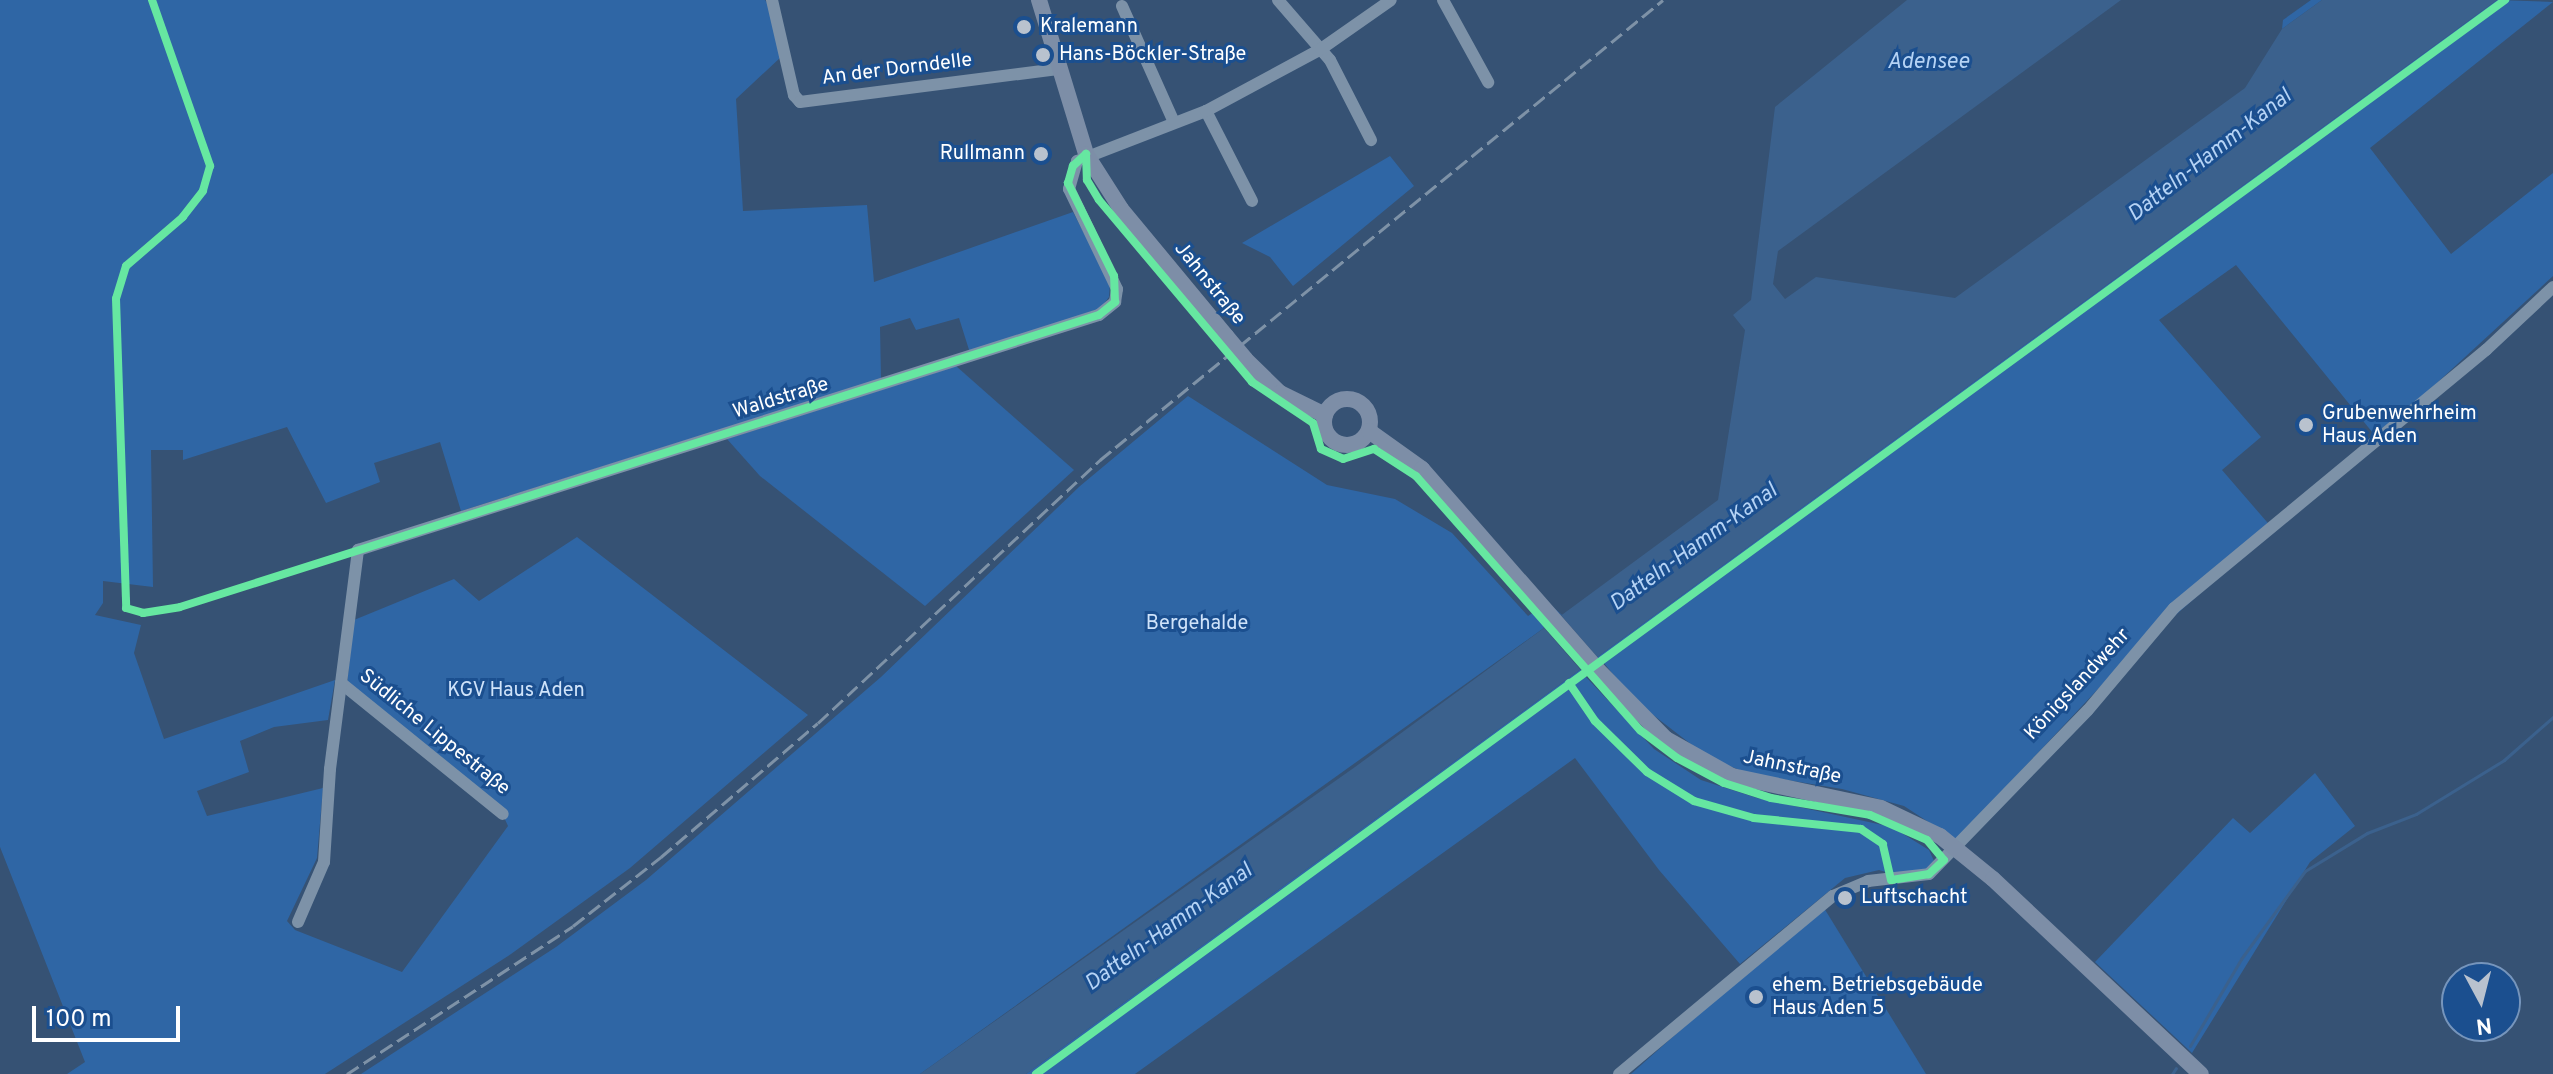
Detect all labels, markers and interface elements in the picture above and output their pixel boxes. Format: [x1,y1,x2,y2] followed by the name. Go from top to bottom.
[1040,15,1138,39] place label: Kralemann
[1015,18,1033,36] marker: Kralemann
[1059,43,1246,67] place label: Hans-Böckler-Straße
[1034,46,1052,64] marker: Hans-Böckler-Straße
[821,49,973,91] street label: An der Dorndelle
[1887,50,1969,76] water label: Adensee
[2123,84,2297,228] water label: Datteln-Hamm-Kanal
[940,142,1025,166] place label: Rullmann
[1032,145,1050,163] marker: Rullmann
[1168,238,1250,330] street label: Jahnstraße
[730,373,832,425] street label: Waldstraße
[2322,402,2477,449] place label: Grubenwehrheim Haus Aden
[2297,416,2315,434] marker: Grubenwehrheim Haus Aden
[1605,478,1783,618] water label: Datteln-Hamm-Kanal
[1146,612,1248,636] park label: Bergehalde
[2020,624,2136,746] street label: Königslandwehr
[354,665,514,801] street label: Südliche Lippestraße
[446,679,586,703] park label: KGV Haus Aden
[1741,746,1843,790] street label: Jahnstraße
[1080,858,1258,998] water label: Datteln-Hamm-Kanal
[1861,886,1968,910] place label: Luftschacht
[1836,889,1854,907] marker: Luftschacht
[2441,962,2521,1042] north arrow
[1772,974,1983,1021] place label: ehem. Betriebsgebäude Haus Aden 5
[1747,988,1765,1006] marker: ehem. Betriebsgebäude Haus Aden 5
[36,990,184,1040] scale bar
[46,1005,112,1035] text: 100 m
[2474,1010,2493,1039] text: N

